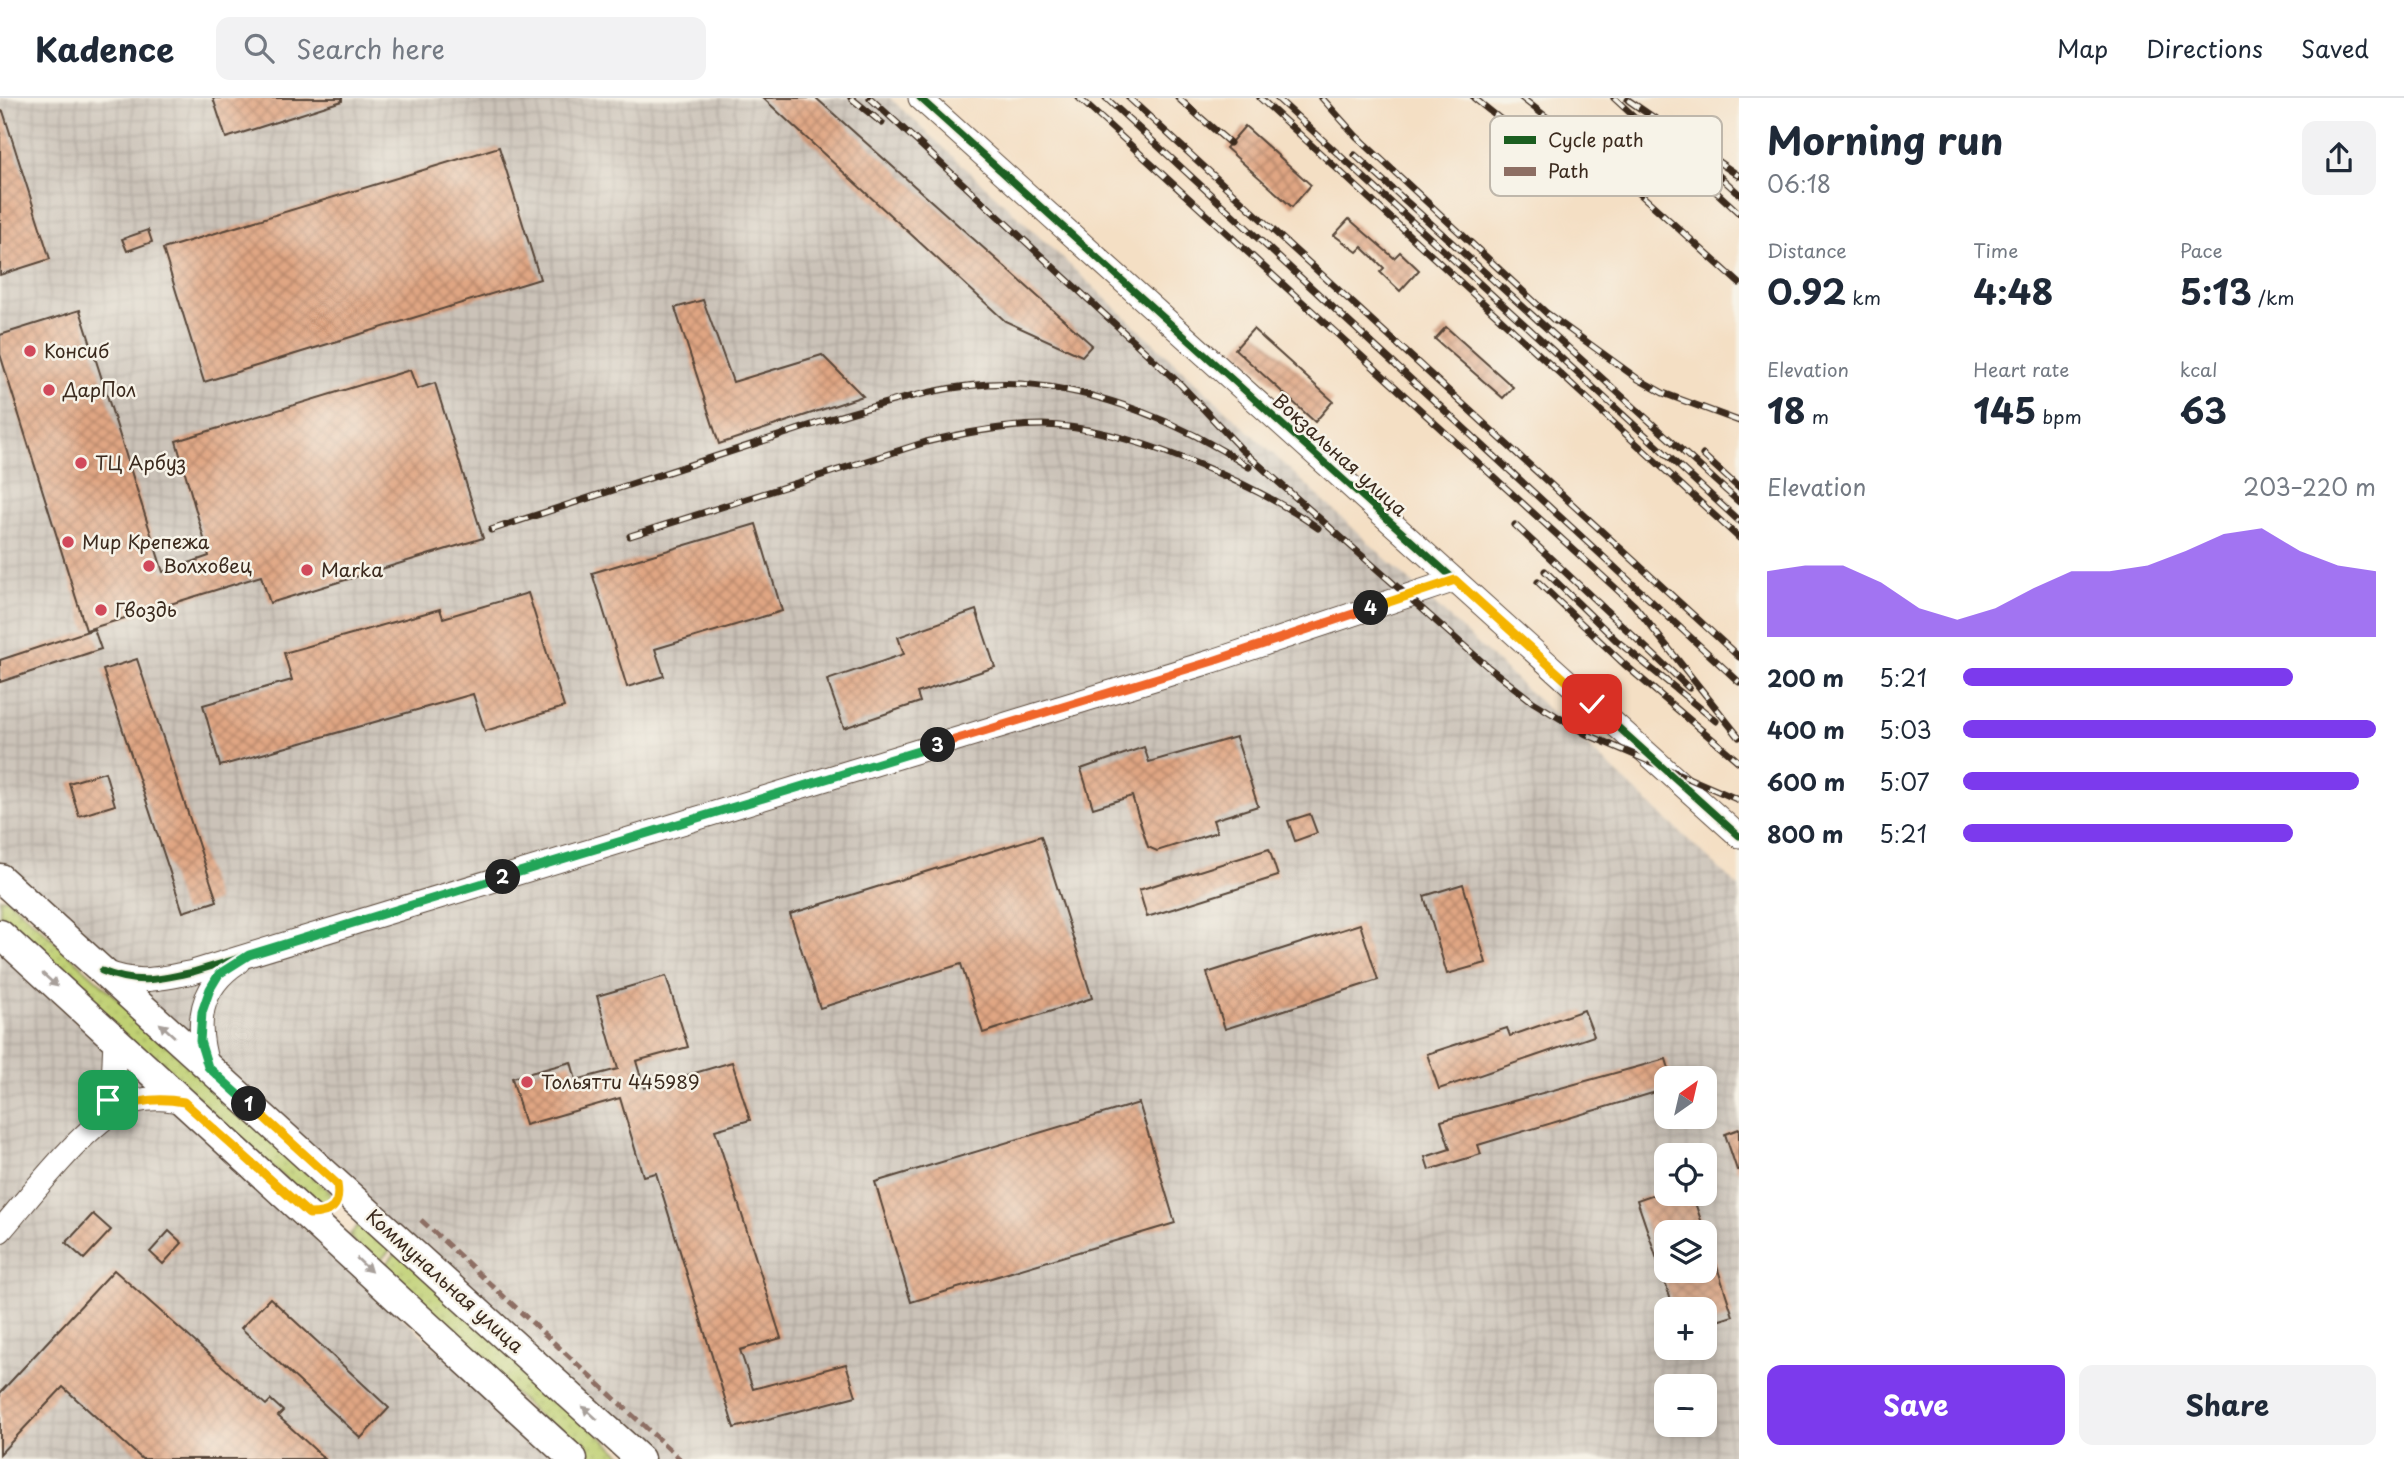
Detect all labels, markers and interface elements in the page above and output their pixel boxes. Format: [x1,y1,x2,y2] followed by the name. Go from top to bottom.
[216,17,706,80] search box
[35,23,174,73] text: Kadence
[240,29,278,67] icon: search
[296,29,445,68] text: Search here
[2057,30,2108,66] text: Map
[2146,30,2263,66] text: Directions
[2301,30,2369,66] text: Saved
[1767,111,2003,168] text: Morning run
[1490,116,1722,196] legend
[2302,121,2376,195] button: share
[1548,125,1644,153] text: Cycle path
[1548,156,1589,184] text: Path
[1767,166,1831,201] text: 06:18
[1767,236,1847,264] text: Distance
[1973,236,2018,264] text: Time
[2180,236,2223,264] text: Pace
[1767,264,1846,317] text: 0.92
[1973,264,2053,317] text: 4:48
[2180,264,2252,317] text: 5:13
[1846,283,1881,311] text: km
[2252,283,2294,311] text: /km
[44,336,109,364] place label: Консиб
[22,343,38,359] marker: Консиб
[1767,355,1849,383] text: Elevation
[1973,355,2069,383] text: Heart rate
[2180,355,2218,383] text: kcal
[62,375,136,403] place label: ДарПол
[41,382,57,398] marker: ДарПол
[1767,383,1806,436] text: 18
[1973,383,2036,436] text: 145
[2180,383,2227,436] text: 63
[1267,386,1414,522] street label: Вокзальная улица
[1806,402,1829,430] text: m
[2036,402,2082,430] text: bpm
[95,448,186,476] place label: ТЦ Арбуз
[73,455,89,471] marker: ТЦ Арбуз
[1767,469,1866,504] text: Elevation
[2243,469,2376,504] text: 203–220 m
[82,527,210,555] place label: Мир Крепежа
[60,534,76,550] marker: Мир Крепежа
[163,551,252,579] place label: Волховец
[321,555,383,583] place label: Marka
[141,558,157,574] marker: Волховец
[299,562,315,578] marker: Marka
[1354,590,1388,626] pin: 4
[1364,593,1377,621] text: 4
[115,595,177,623] place label: Гвоздь
[93,602,109,618] marker: Гвоздь
[1767,660,1844,695] text: 200 m
[1879,660,1927,695] text: 5:21
[1562,674,1622,734] pin
[1573,685,1611,723] icon: check
[1767,712,1845,747] text: 400 m
[1879,712,1932,747] text: 5:03
[920,728,956,762] pin: 3
[931,730,944,758] text: 3
[1767,764,1845,799] text: 600 m
[1879,764,1930,799] text: 5:07
[1767,816,1844,851] text: 800 m
[1879,816,1927,851] text: 5:21
[486,860,520,894] pin: 2
[496,862,509,890] text: 2
[41,971,58,987] one-way arrow
[158,1022,176,1038] one-way arrow
[1654,1066,1717,1129] north arrow
[1654,1066,1717,1437] map controls
[541,1067,700,1095] place label: Тольятти 445989
[78,1070,138,1130] pin
[519,1074,535,1090] marker: Тольятти 445989
[89,1081,127,1119] icon: arrive
[232,1086,266,1122] pin: 1
[244,1089,253,1117] text: 1
[1654,1143,1717,1206] button: locate
[361,1202,531,1359] street label: Коммунальная улица
[1654,1220,1717,1283] button: layers
[355,1256,372,1272] one-way arrow
[1654,1297,1717,1360] button: +
[1767,1365,2065,1445] button: Save
[2079,1365,2376,1445] button: Share
[1654,1374,1717,1437] button: −
[581,1405,599,1421] one-way arrow

